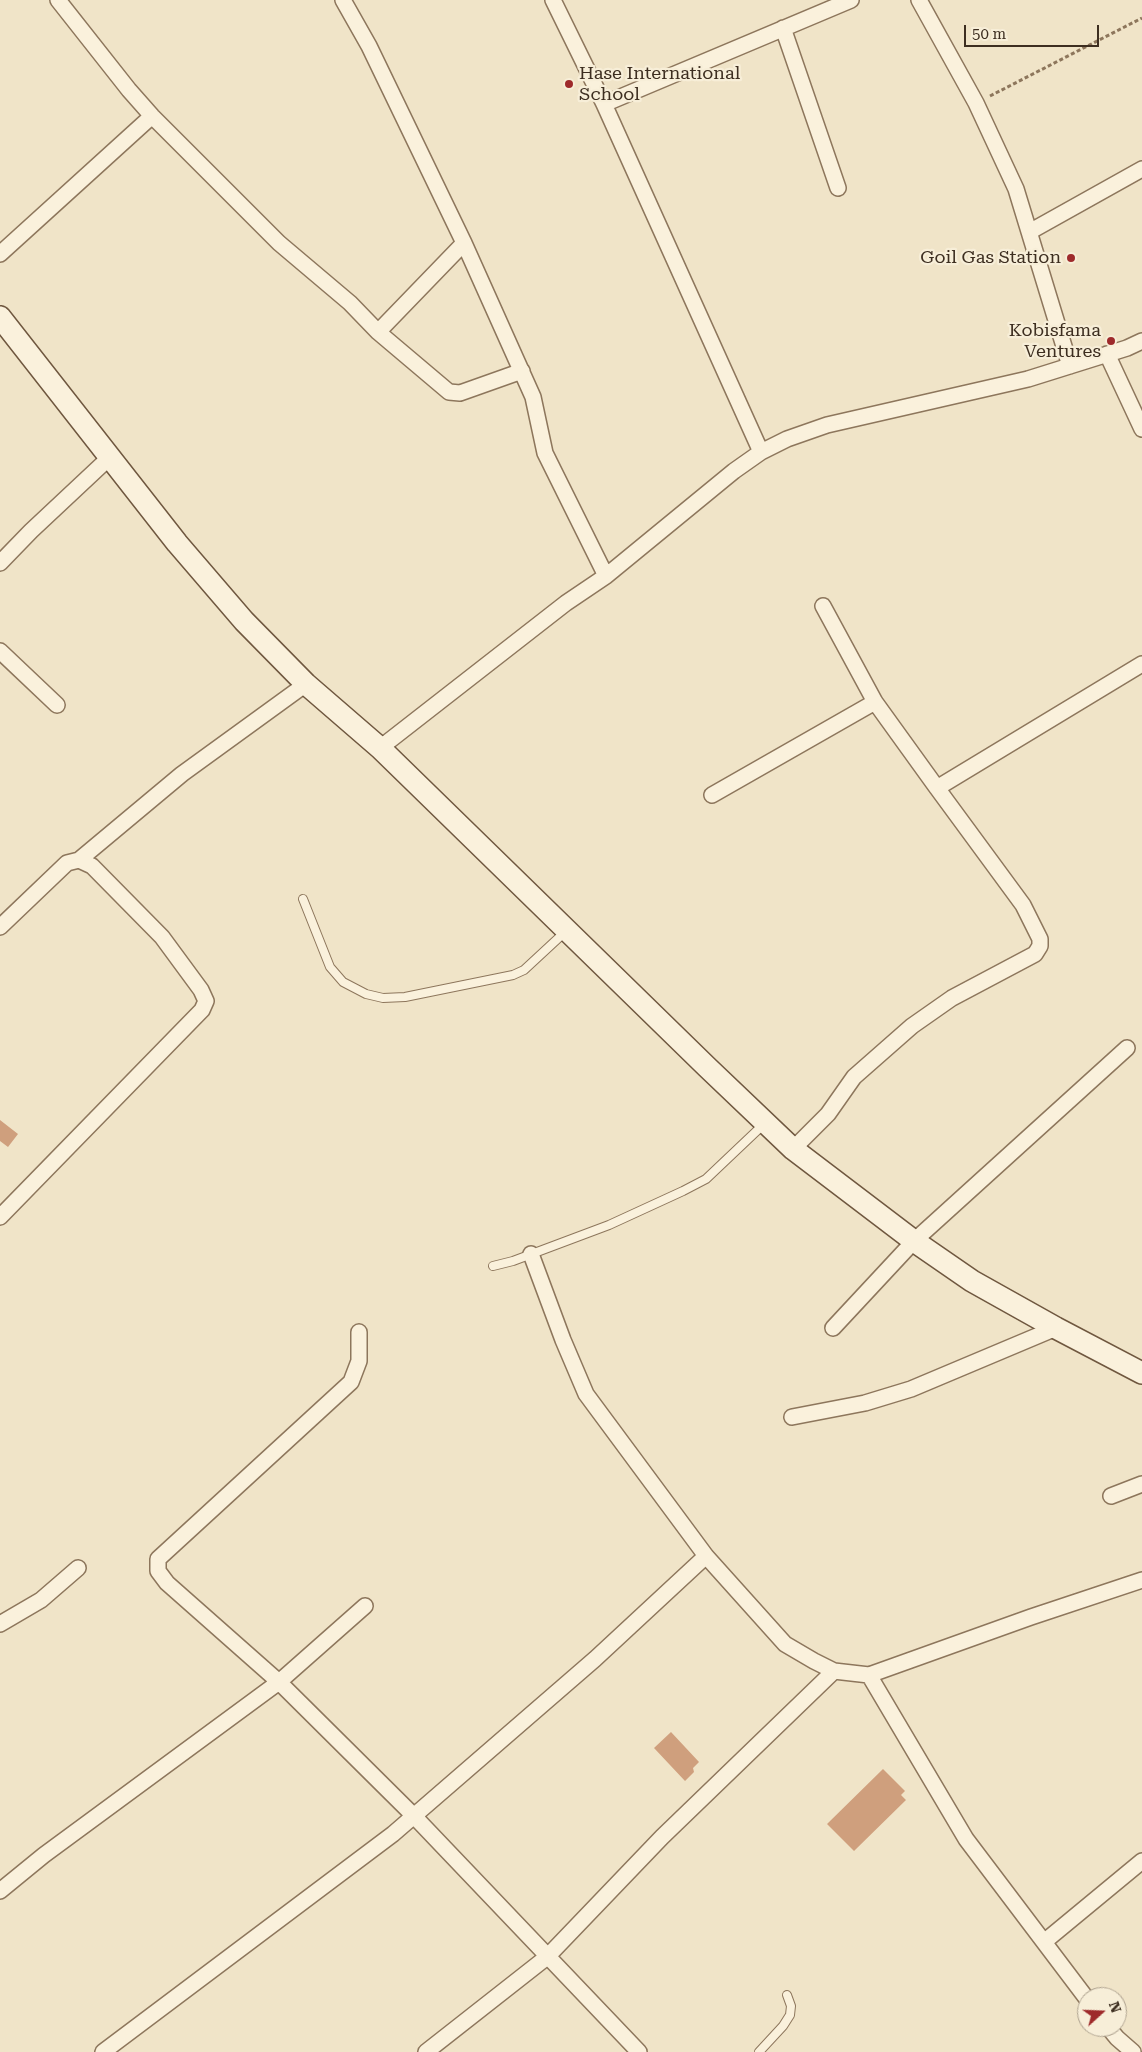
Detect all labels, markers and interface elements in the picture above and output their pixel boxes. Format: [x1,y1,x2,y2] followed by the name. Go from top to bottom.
[967,15,1102,47] scale bar
[972,25,1006,43] text: 50 m
[579,63,740,106] place label: Hase International School
[563,78,575,90] marker: Hase International School
[920,247,1061,269] place label: Goil Gas Station
[1065,252,1077,264] marker: Goil Gas Station
[1009,320,1101,362] place label: Kobisfama Ventures
[1105,335,1117,347] marker: Kobisfama Ventures
[1077,1987,1127,2037] north arrow
[1106,1999,1125,2015] text: N

